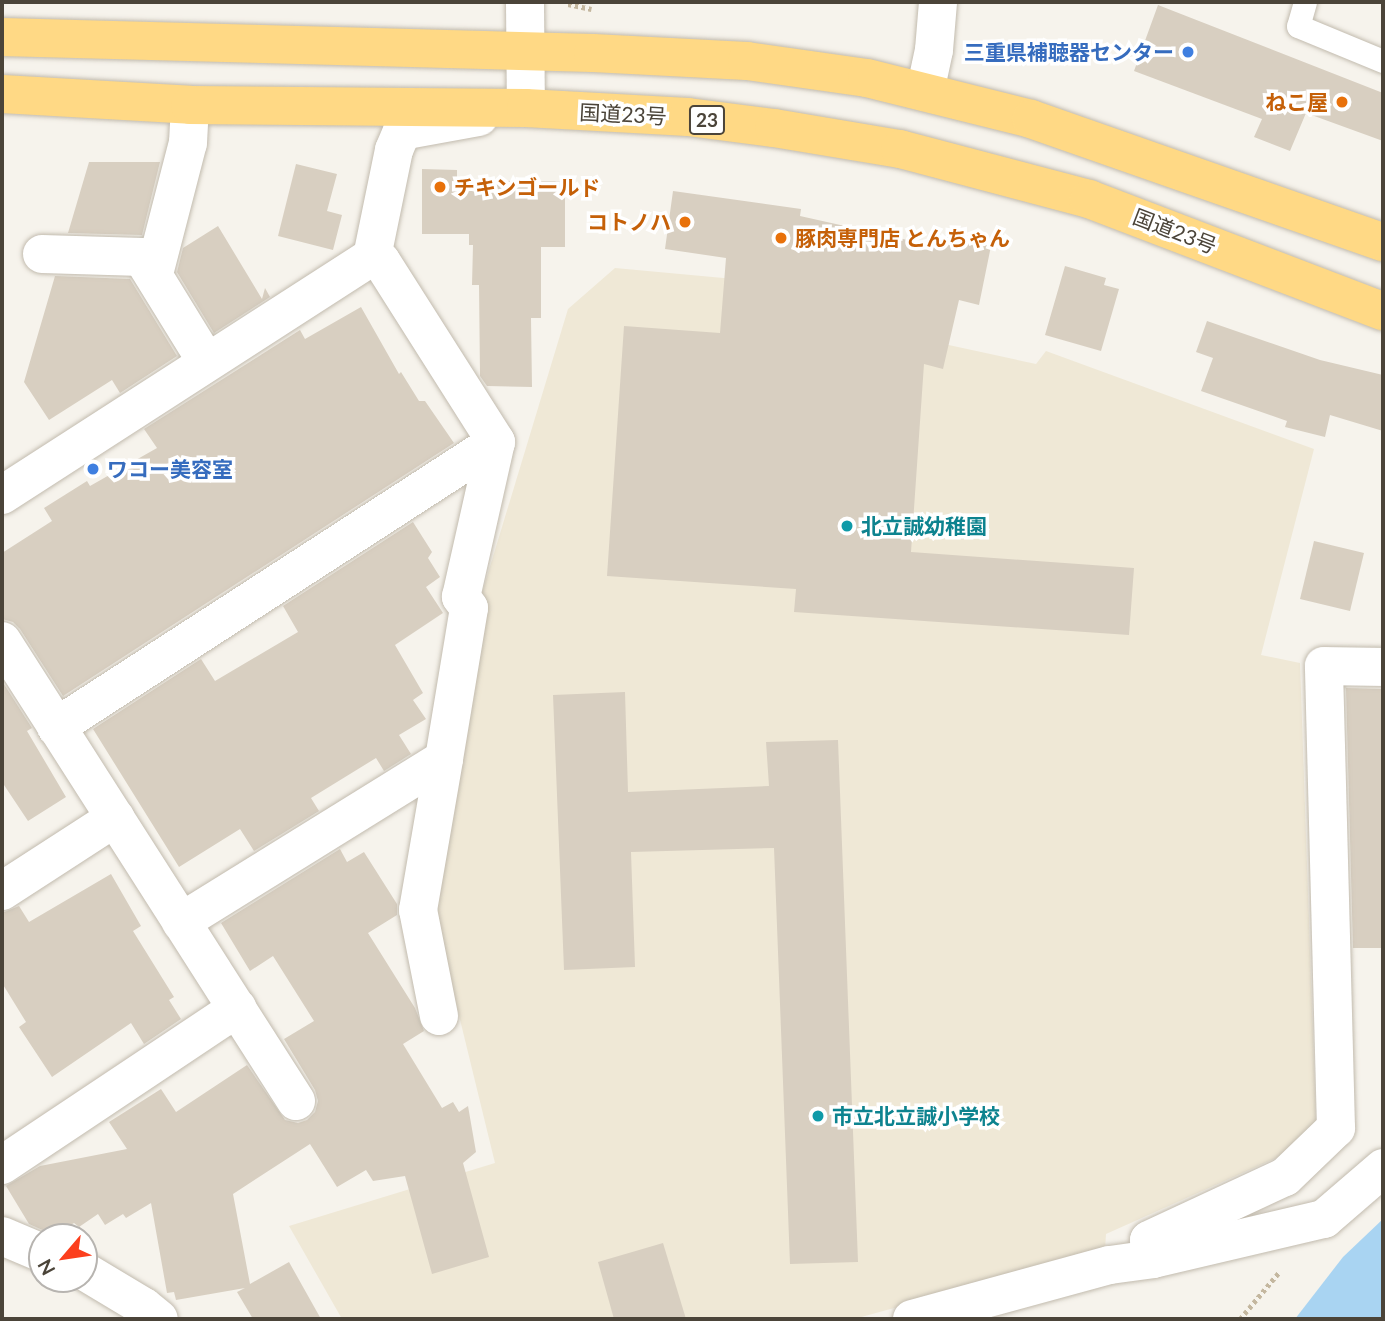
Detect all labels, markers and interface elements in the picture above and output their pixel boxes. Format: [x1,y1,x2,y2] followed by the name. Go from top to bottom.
[964,39,1174,65] place label: 三重県補聴器センター
[1180,44,1196,60] marker: 三重県補聴器センター
[1265,89,1328,115] place label: ねこ屋
[1334,94,1350,110] marker: ねこ屋
[579,99,667,129] street label: 国道23号
[688,104,726,136] road number: 23
[454,174,601,200] place label: チキンゴールド
[432,179,448,195] marker: チキンゴールド
[1130,204,1220,258] street label: 国道23号
[587,209,671,235] place label: コトノハ
[677,214,693,230] marker: コトノハ
[795,225,1010,251] place label: 豚肉専門店 とんちゃん
[773,230,789,246] marker: 豚肉専門店 とんちゃん
[107,456,233,482] place label: ワコー美容室
[85,461,101,477] marker: ワコー美容室
[861,513,987,539] place label: 北立誠幼稚園
[839,518,855,534] marker: 北立誠幼稚園
[832,1103,1000,1129] place label: 市立北立誠小学校
[810,1108,826,1124] marker: 市立北立誠小学校
[28,1223,98,1293] north arrow
[32,1255,60,1279] text: N

